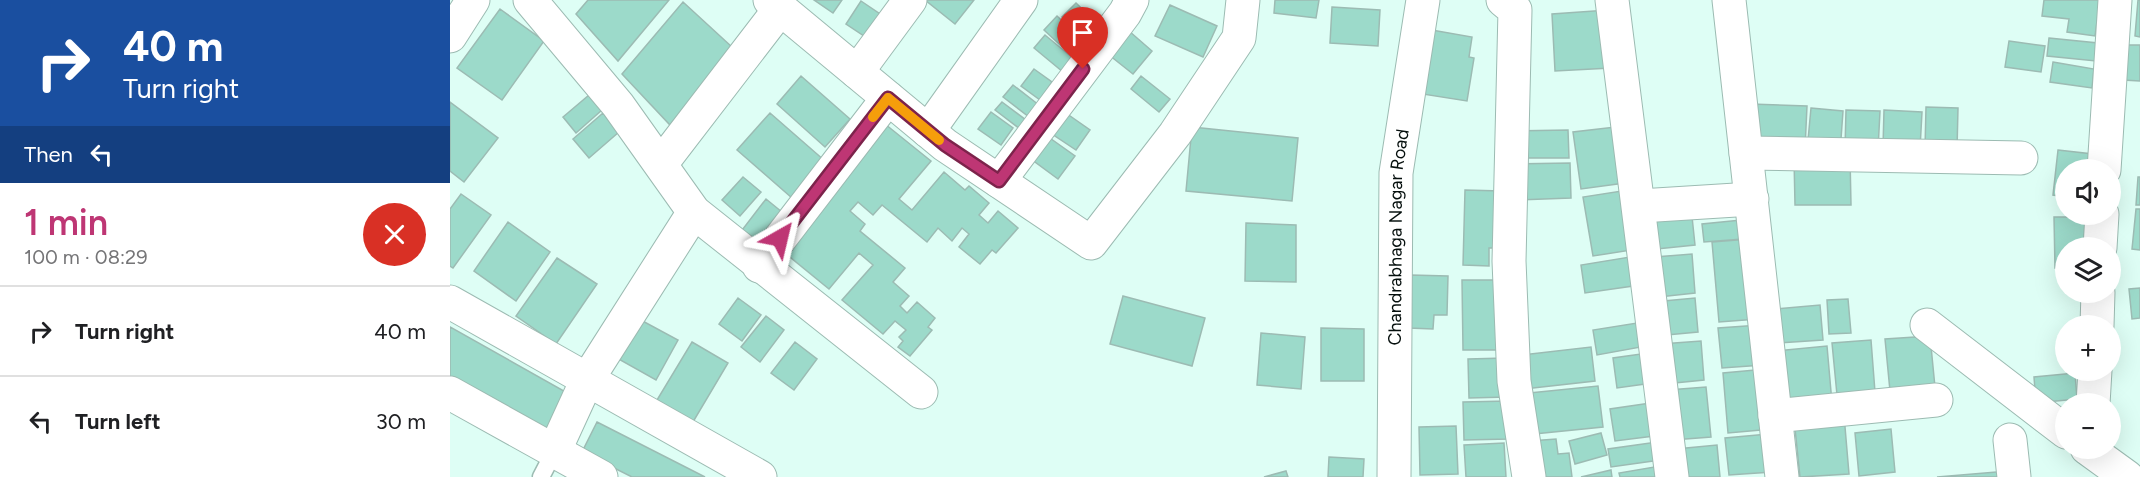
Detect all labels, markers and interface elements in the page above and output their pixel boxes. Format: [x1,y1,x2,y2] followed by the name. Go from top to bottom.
[1057,7,1108,69] pin
[1066,16,1099,49] icon: arrive
[123,21,223,72] text: 40 m
[24,24,102,102] icon: right
[123,72,239,105] text: Turn right
[1384,127,1414,346] street label: Chandrabhaga Nagar Road
[85,138,118,171] icon: left
[24,141,73,168] text: Then
[2055,159,2121,459] map controls
[2055,159,2121,225] button: sound
[24,201,108,244] text: 1 min
[363,203,426,266] button: close
[748,206,812,270] position arrow
[2055,237,2121,303] button: layers
[24,245,147,269] text: 100 m · 08:29
[24,315,57,348] icon: right
[2055,315,2121,381] button: +
[75,318,174,345] text: Turn right
[374,318,426,345] text: 40 m
[2055,393,2121,459] button: −
[24,405,57,438] icon: left
[75,408,161,435] text: Turn left
[376,408,426,435] text: 30 m

